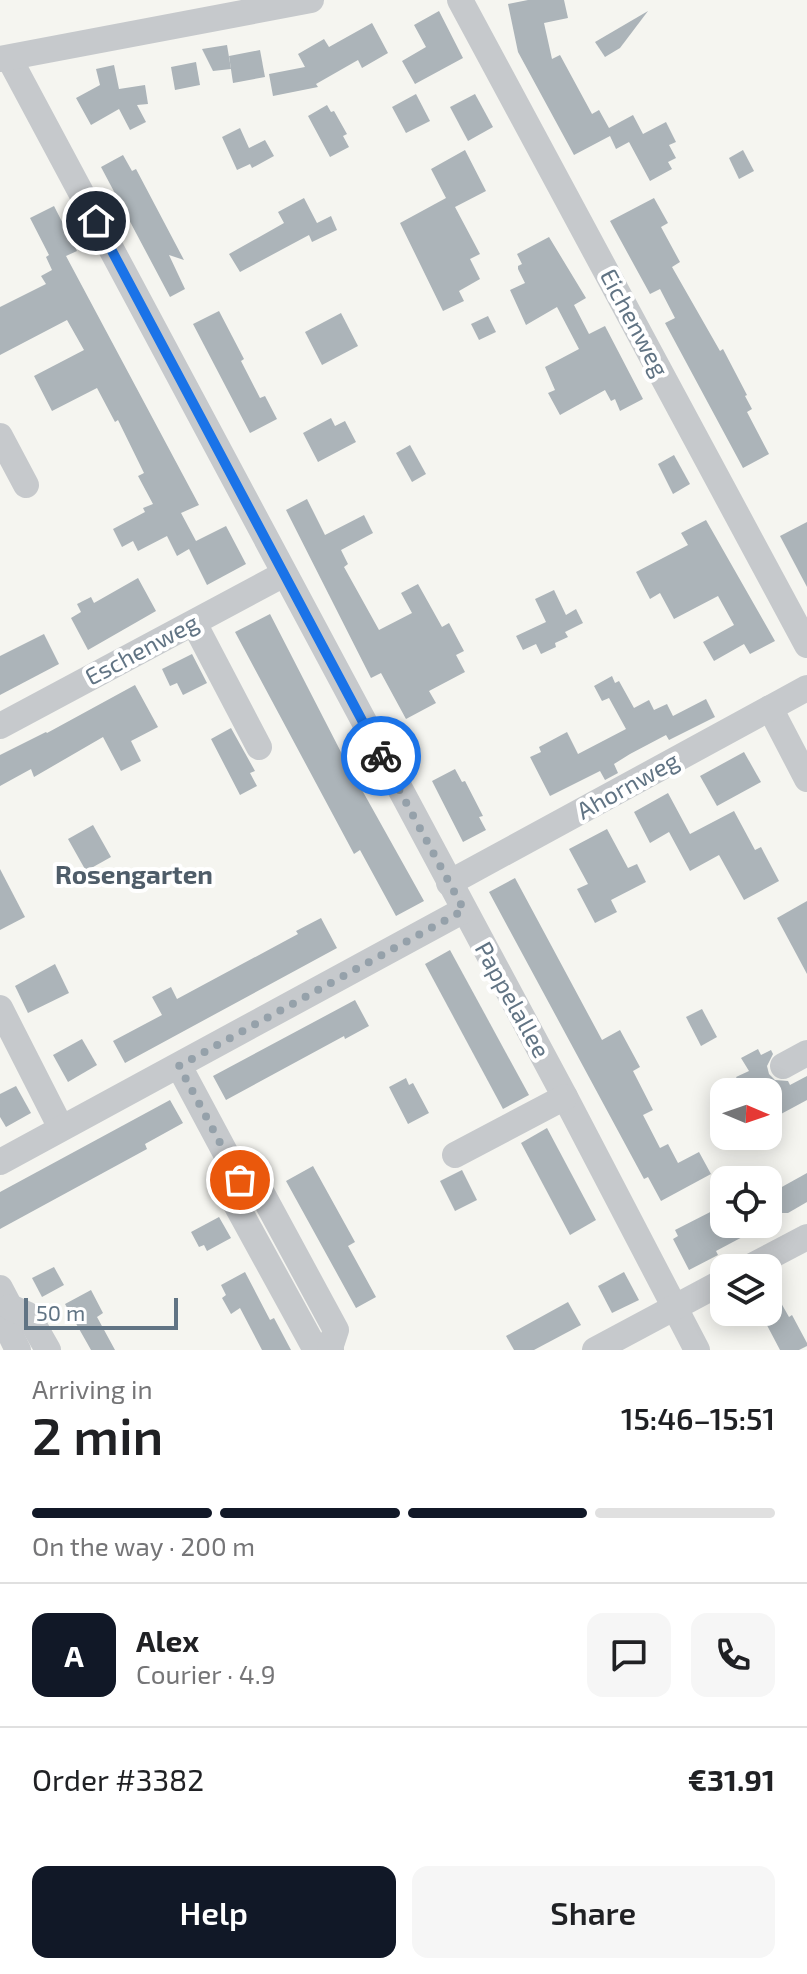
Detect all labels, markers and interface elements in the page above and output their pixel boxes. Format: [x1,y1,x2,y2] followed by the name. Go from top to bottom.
[62,187,130,255] pin
[74,199,118,243] icon: home
[595,263,676,381] street label: Eichenweg
[80,607,203,691] street label: Eschenweg
[341,716,421,796] courier
[359,734,403,778] icon: bike
[571,745,683,825] street label: Ahornweg
[55,858,213,889] district label: Rosengarten
[470,936,557,1062] street label: Pappelallee
[710,1078,782,1150] north arrow
[710,1078,782,1326] map controls
[206,1146,274,1214] pin
[218,1158,262,1202] icon: bag
[710,1166,782,1238] button: locate
[710,1254,782,1326] button: layers
[24,1294,178,1330] scale bar
[36,1299,85,1325] text: 50 m
[32,1373,153,1404] text: Arriving in
[621,1400,775,1436] text: 15:46–15:51
[32,1403,163,1465] text: 2 min
[32,1530,255,1561] text: On the way · 200 m
[587,1613,671,1697] button: chat
[691,1613,775,1697] button: phone
[136,1622,199,1658] text: Alex
[64,1637,84,1673] text: A
[136,1658,276,1689] text: Courier · 4.9
[32,1761,204,1797] text: Order #3382
[688,1761,775,1797] text: €31.91
[32,1866,396,1958] button: Help
[412,1866,775,1958] button: Share

